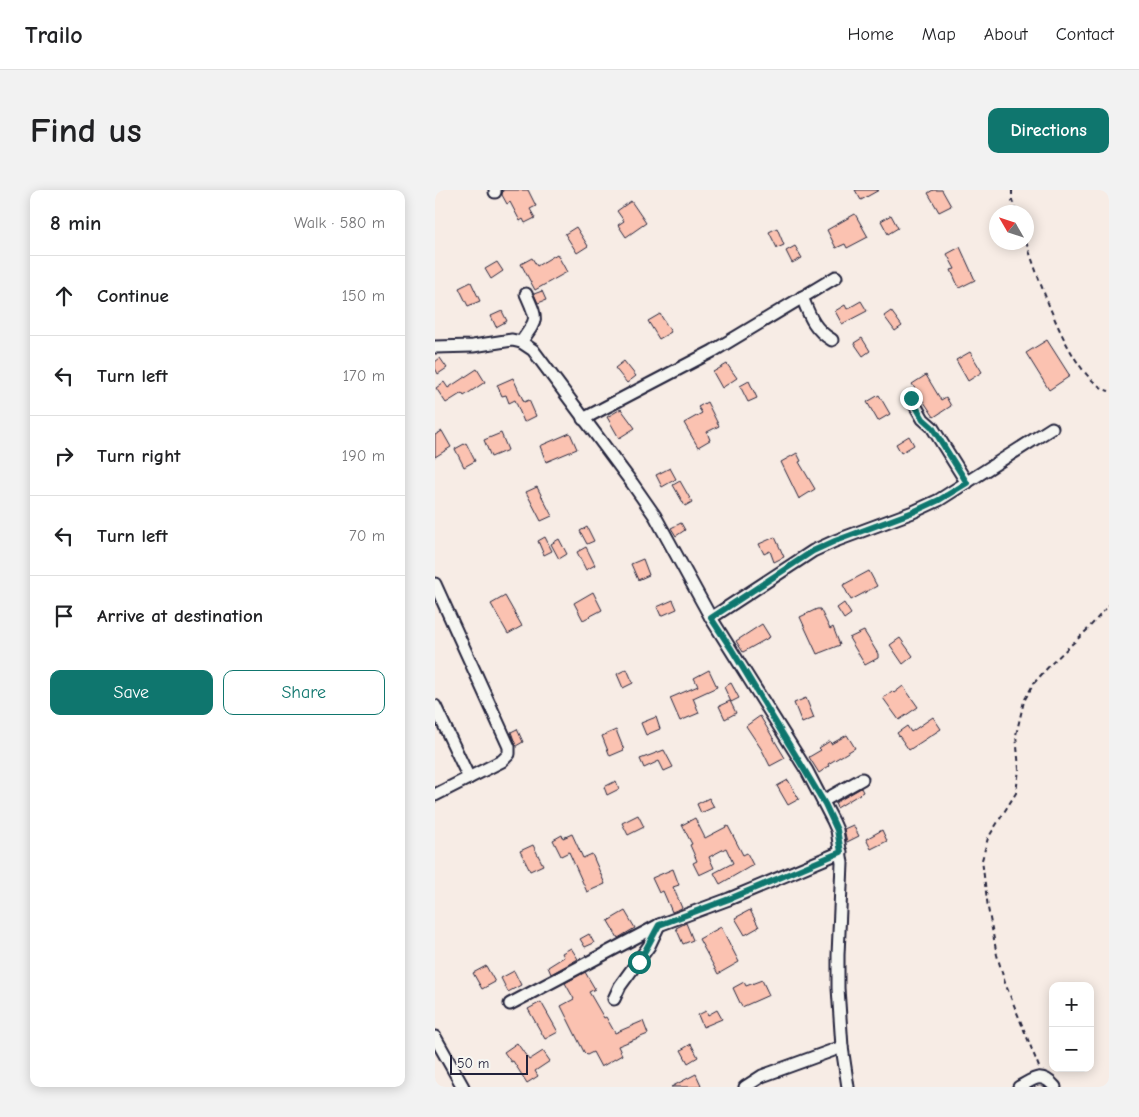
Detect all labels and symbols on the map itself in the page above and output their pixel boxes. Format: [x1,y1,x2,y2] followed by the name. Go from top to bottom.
[989,205,1034,250] north arrow
[900,387,923,410] route end
[628,951,651,974] route start
[450,1052,527,1075] scale bar

